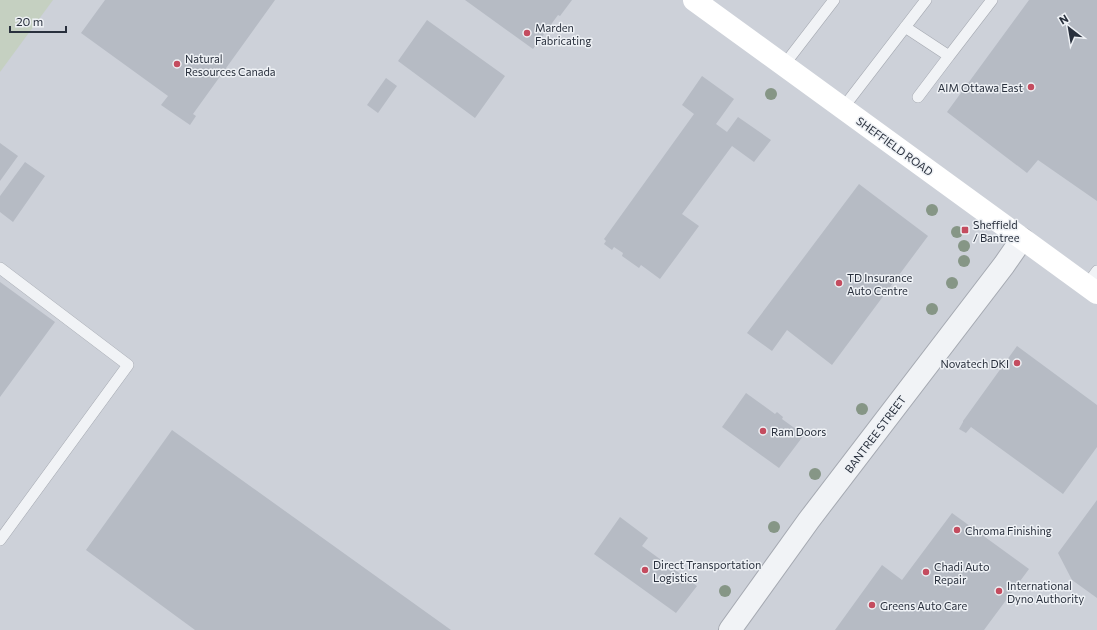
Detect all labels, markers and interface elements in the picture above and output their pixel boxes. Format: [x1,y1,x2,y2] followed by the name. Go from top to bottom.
[10,8,66,34] scale bar
[1049,8,1089,48] north arrow
[1057,11,1070,27] text: N
[16,14,43,28] text: 20 m
[535,21,591,47] place label: Marden Fabricating
[522,28,532,38] marker: Marden Fabricating
[185,52,276,78] place label: Natural Resources Canada
[172,59,182,69] marker: Natural Resources Canada
[938,81,1023,94] place label: AIM Ottawa East
[1026,82,1036,92] marker: AIM Ottawa East
[854,114,936,178] street label: SHEFFIELD ROAD
[973,218,1020,244] place label: Sheffield / Bantree
[960,225,970,235] marker: Sheffield / Bantree
[847,271,913,297] place label: TD Insurance Auto Centre
[834,278,844,288] marker: TD Insurance Auto Centre
[940,357,1009,370] place label: Novatech DKI
[1012,358,1022,368] marker: Novatech DKI
[842,393,908,475] street label: BANTREE STREET
[771,425,826,438] place label: Ram Doors
[758,426,768,436] marker: Ram Doors
[965,524,1052,537] place label: Chroma Finishing
[952,525,962,535] marker: Chroma Finishing
[653,558,761,584] place label: Direct Transportation Logistics
[934,560,990,586] place label: Chadi Auto Repair
[640,565,650,575] marker: Direct Transportation Logistics
[921,567,931,577] marker: Chadi Auto Repair
[1007,579,1085,605] place label: International Dyno Authority
[994,586,1004,596] marker: International Dyno Authority
[880,599,968,612] place label: Greens Auto Care
[867,600,877,610] marker: Greens Auto Care

